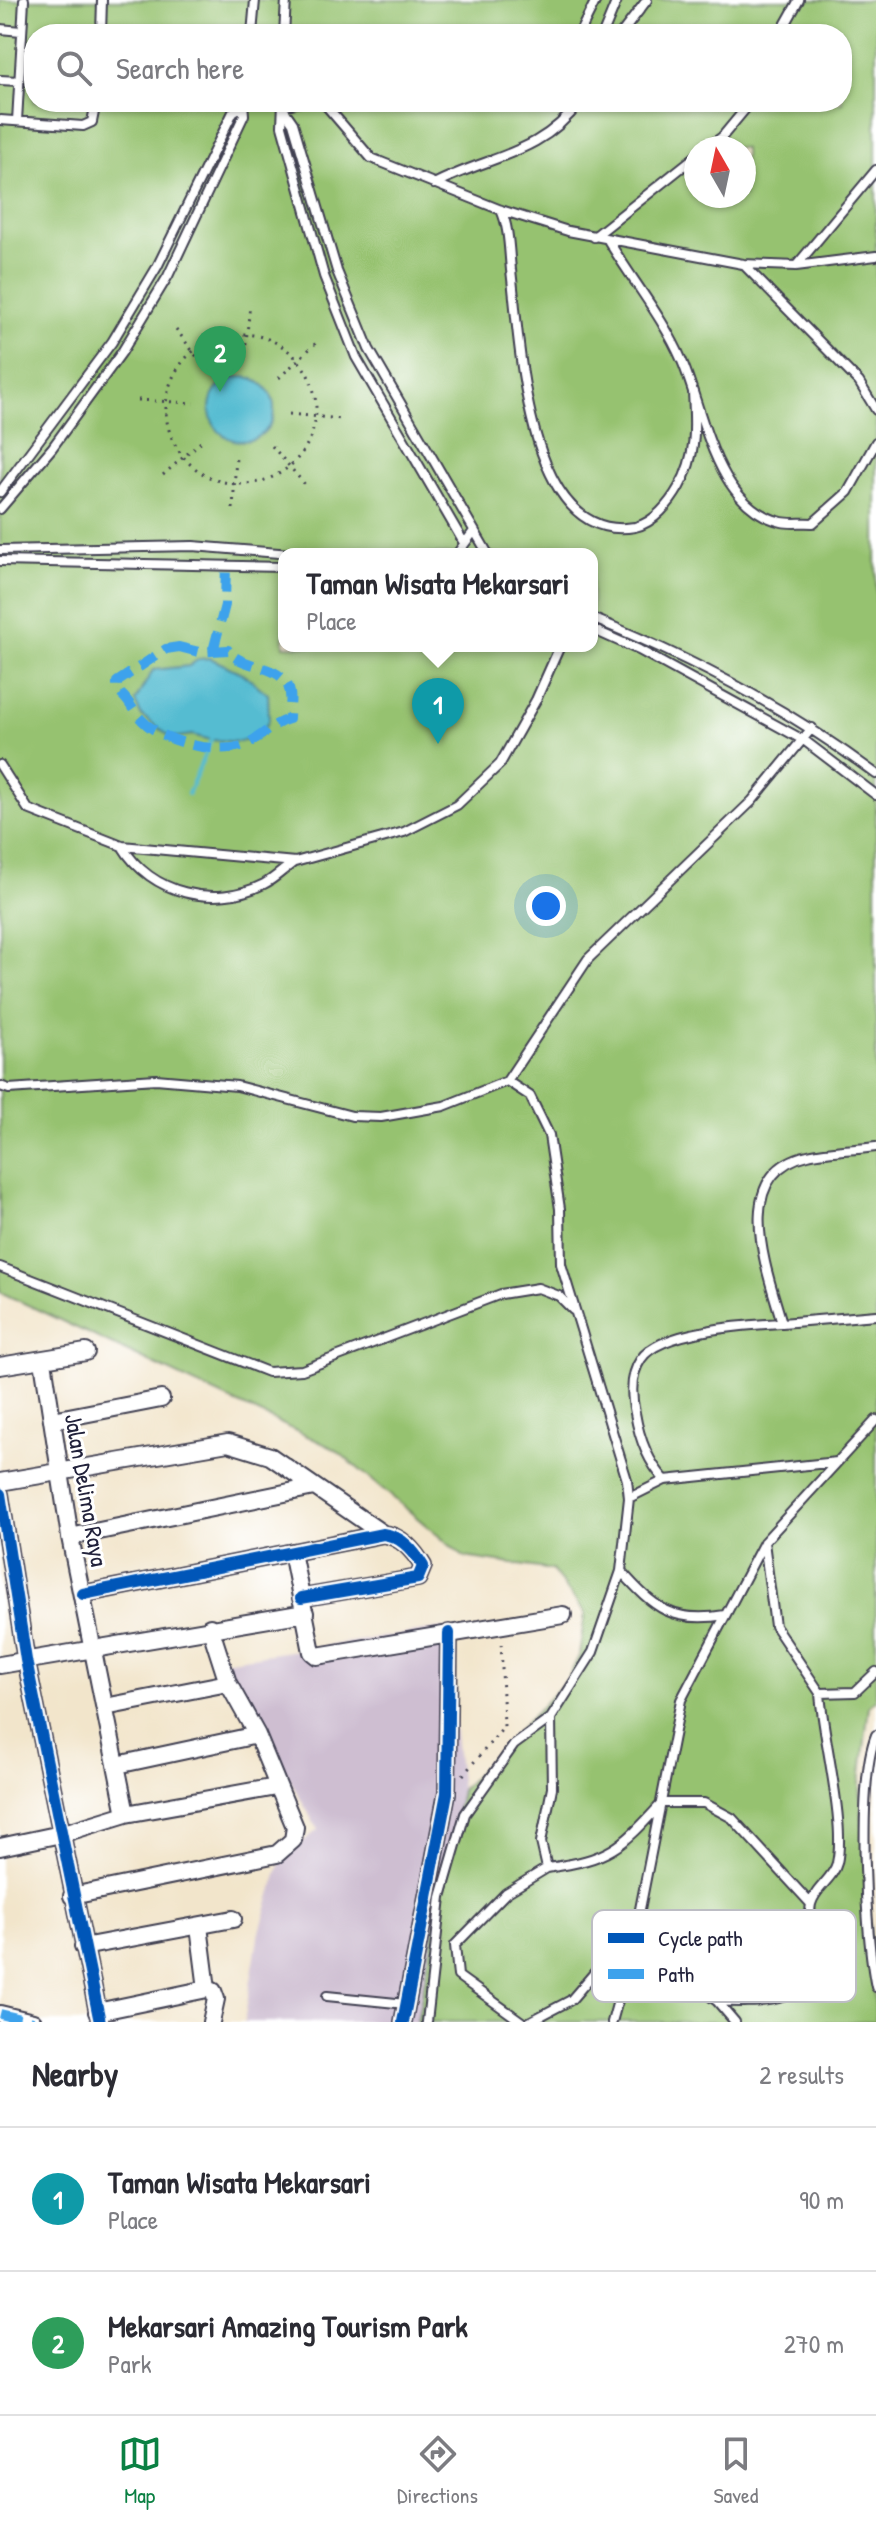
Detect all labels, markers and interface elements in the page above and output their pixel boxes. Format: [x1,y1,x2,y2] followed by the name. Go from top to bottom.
[24,24,852,112] search box
[52,46,96,90] icon: search
[116,48,244,88] text: Search here
[684,136,756,208] north arrow
[194,326,246,392] pin: 2
[278,548,598,652] popup
[306,563,570,603] text: Taman Wisata Mekarsari
[306,603,357,638] text: Place
[412,678,464,744] pin: 1
[526,886,566,926] your location
[58,1411,116,1569] street label: Jalan Delima Raya
[592,1910,856,2002] legend
[658,1923,742,1953] text: Cycle path
[658,1959,694,1989] text: Path
[32,2051,118,2097] text: Nearby
[759,2057,844,2092] text: 2 results
[108,2162,371,2202] text: Taman Wisata Mekarsari
[53,2182,63,2217] text: 1
[799,2182,844,2217] text: 90 m
[108,2202,158,2237] text: Place
[108,2306,468,2346] text: Mekarsari Amazing Tourism Park
[52,2326,64,2361] text: 2
[784,2326,844,2361] text: 270 m
[108,2346,152,2381] text: Park
[118,2432,162,2510] tab: Map
[397,2432,478,2510] tab: Directions
[713,2432,758,2510] tab: Saved

